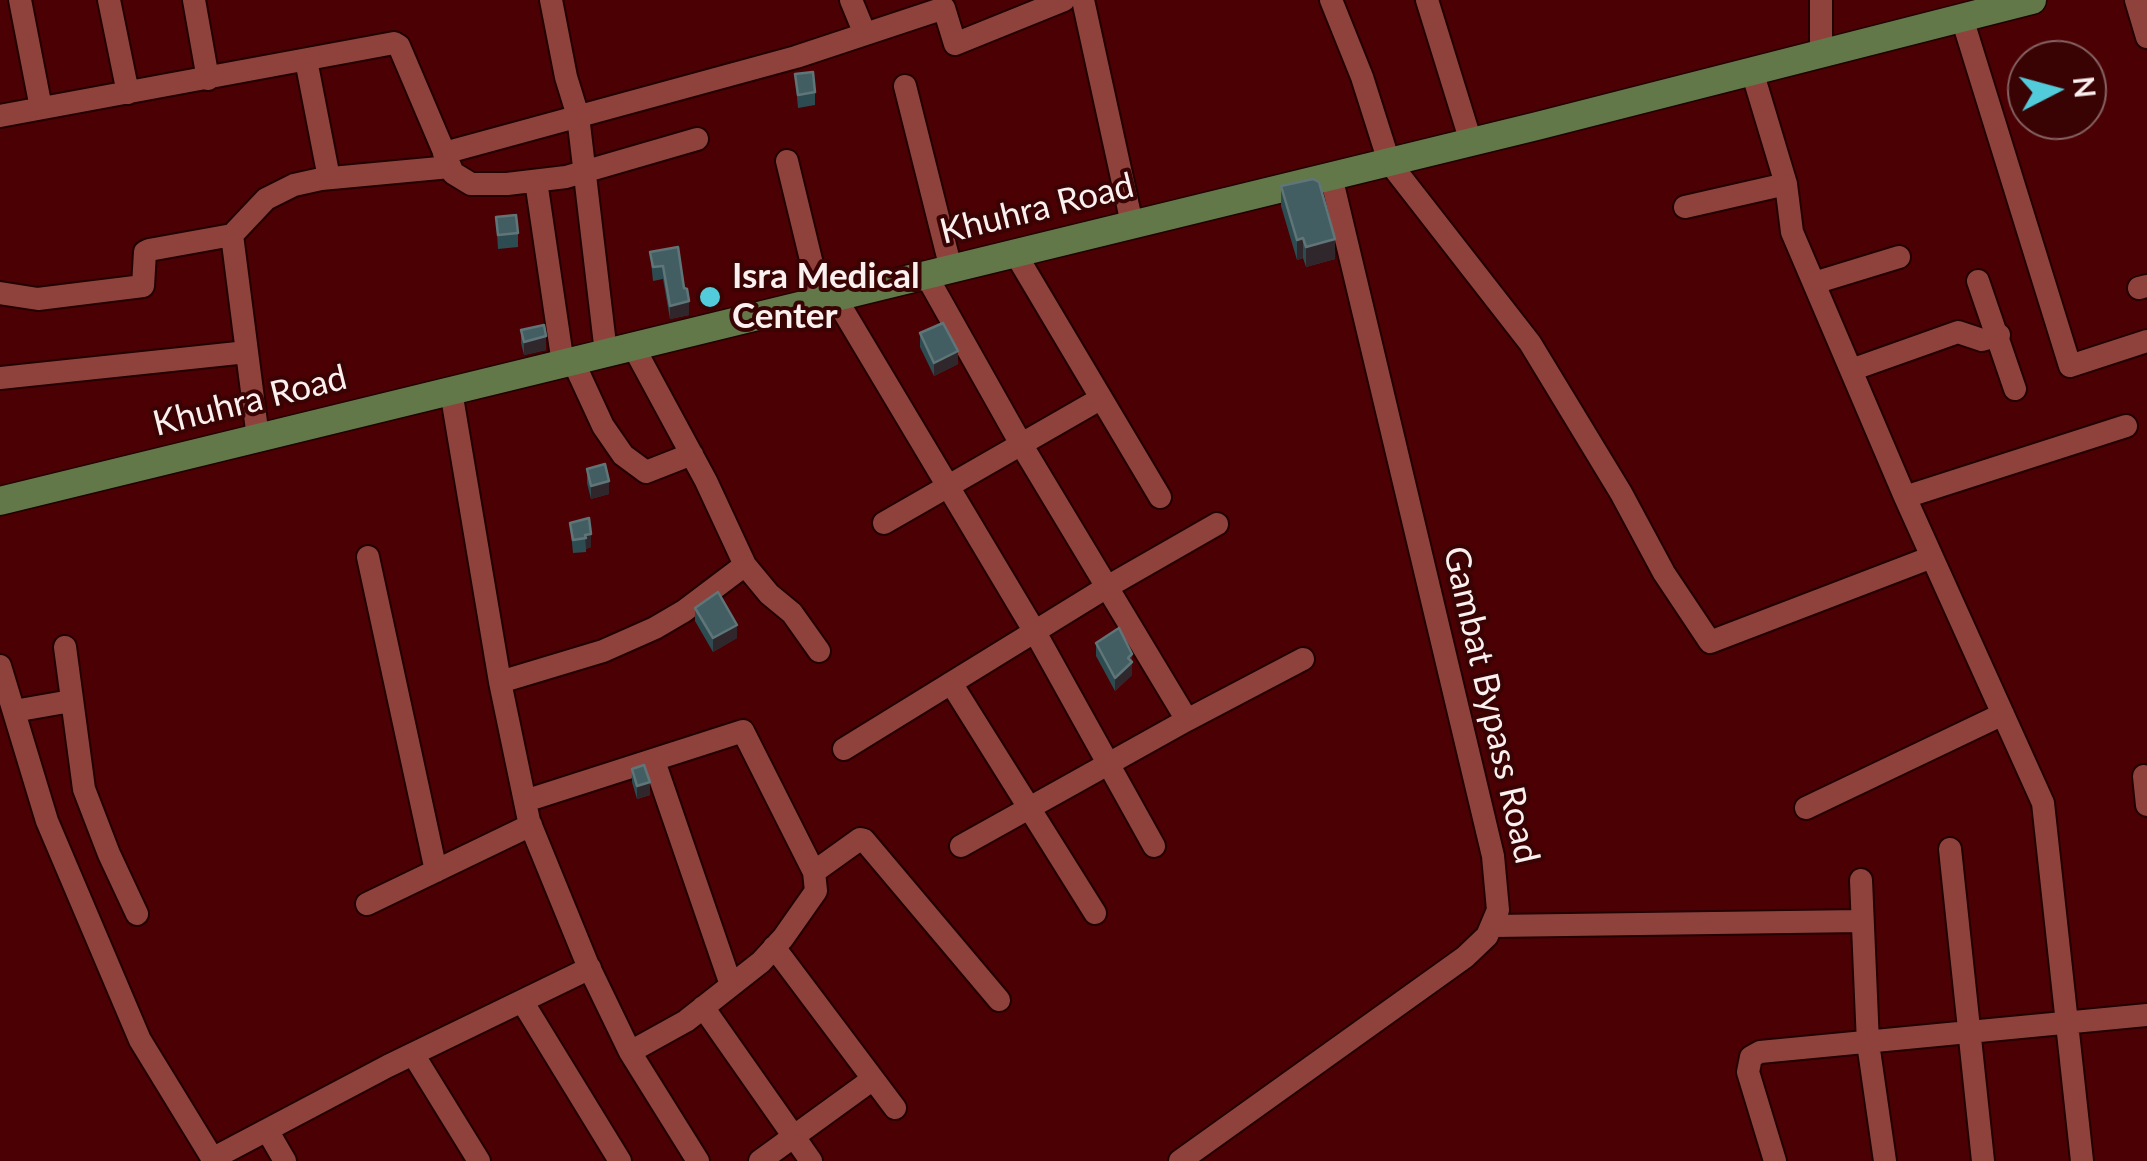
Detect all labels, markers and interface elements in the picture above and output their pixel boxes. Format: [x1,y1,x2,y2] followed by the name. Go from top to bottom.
[2007,40,2107,140] north arrow
[2067,75,2103,100] text: N
[936,165,1138,253] street label: Khuhra Road
[732,256,920,338] place label: Isra Medical Center
[697,284,723,310] marker: Isra Medical Center
[149,357,351,445] street label: Khuhra Road
[1434,542,1548,868] street label: Gambat Bypass Road

